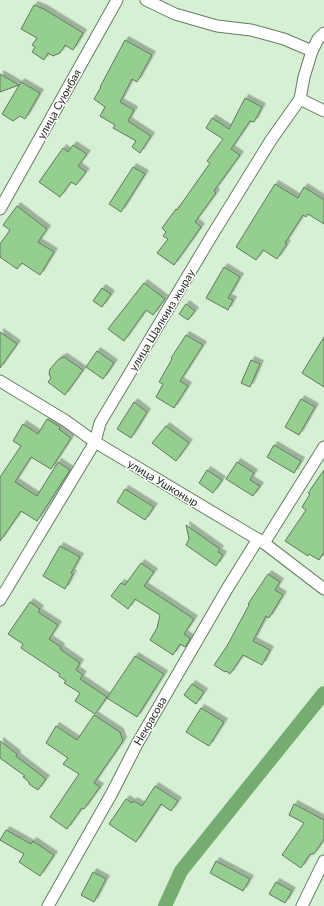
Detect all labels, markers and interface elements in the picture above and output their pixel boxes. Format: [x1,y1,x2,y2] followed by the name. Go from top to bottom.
[34,67,83,141] street label: улица Суюнбая
[126,266,197,373] street label: улица Шалкииз жырау
[126,456,201,509] street label: улица Ушконыр
[131,694,169,747] street label: Некрасова

